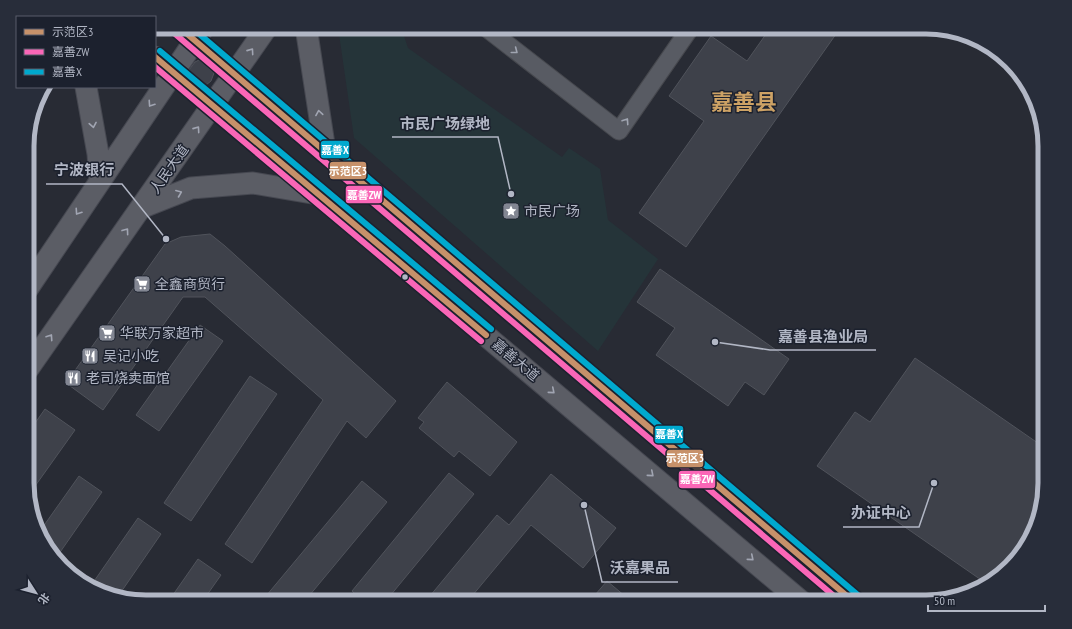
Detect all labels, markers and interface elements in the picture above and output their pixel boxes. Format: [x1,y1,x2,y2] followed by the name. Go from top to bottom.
[16,16,156,88] legend
[52,24,93,39] text: 示范区3
[52,44,89,59] text: 嘉善ZW
[511,46,518,53] one-way arrow
[246,48,253,55] one-way arrow
[52,64,82,79] text: 嘉善X
[711,88,777,116] district label: 嘉善县
[148,100,156,107] one-way arrow
[315,110,324,116] one-way arrow
[392,110,498,137] callout: 市民广场绿地
[400,114,490,133] text: 市民广场绿地
[621,118,629,125] one-way arrow
[88,122,97,129] one-way arrow
[192,126,200,133] one-way arrow
[320,140,350,159] line badge: 嘉善X
[146,141,192,197] street label: 人民大道
[321,143,349,157] text: 嘉善X
[46,157,122,184] callout: 宁波银行
[54,160,114,179] text: 宁波银行
[329,161,367,180] line badge: 示范区3
[329,164,367,178] text: 示范区3
[345,185,383,204] line badge: 嘉善ZW
[347,188,381,202] text: 嘉善ZW
[176,189,183,197] one-way arrow
[501,201,521,221] place icon: 市民广场
[524,202,580,220] place label: 市民广场
[76,208,83,215] one-way arrow
[121,229,128,236] one-way arrow
[400,272,410,282] unlabelled marker
[132,274,152,294] supermarket icon: 全鑫商贸行
[155,275,225,293] place label: 全鑫商贸行
[97,323,117,343] supermarket icon: 华联万家超市
[770,323,876,350] callout: 嘉善县渔业局
[120,324,204,342] place label: 华联万家超市
[778,327,868,346] text: 嘉善县渔业局
[45,334,53,341] one-way arrow
[489,335,543,385] street label: 嘉善大道
[80,346,100,366] restaurant icon: 吴记小吃
[103,347,159,365] place label: 吴记小吃
[63,368,83,388] restaurant icon: 老司烧卖面馆
[86,369,170,387] place label: 老司烧卖面馆
[547,386,554,393] one-way arrow
[654,425,684,444] line badge: 嘉善X
[655,427,683,441] text: 嘉善X
[666,449,704,468] line badge: 示范区3
[666,451,704,465] text: 示范区3
[647,470,654,477] one-way arrow
[678,470,716,489] line badge: 嘉善ZW
[680,472,714,486] text: 嘉善ZW
[843,500,919,527] callout: 办证中心
[851,503,911,522] text: 办证中心
[746,554,753,561] one-way arrow
[602,555,678,582] callout: 沃嘉果品
[610,558,670,577] text: 沃嘉果品
[16,573,56,613] north arrow
[928,587,1045,613] scale bar
[35,590,53,607] text: 北
[934,593,955,608] text: 50 m

